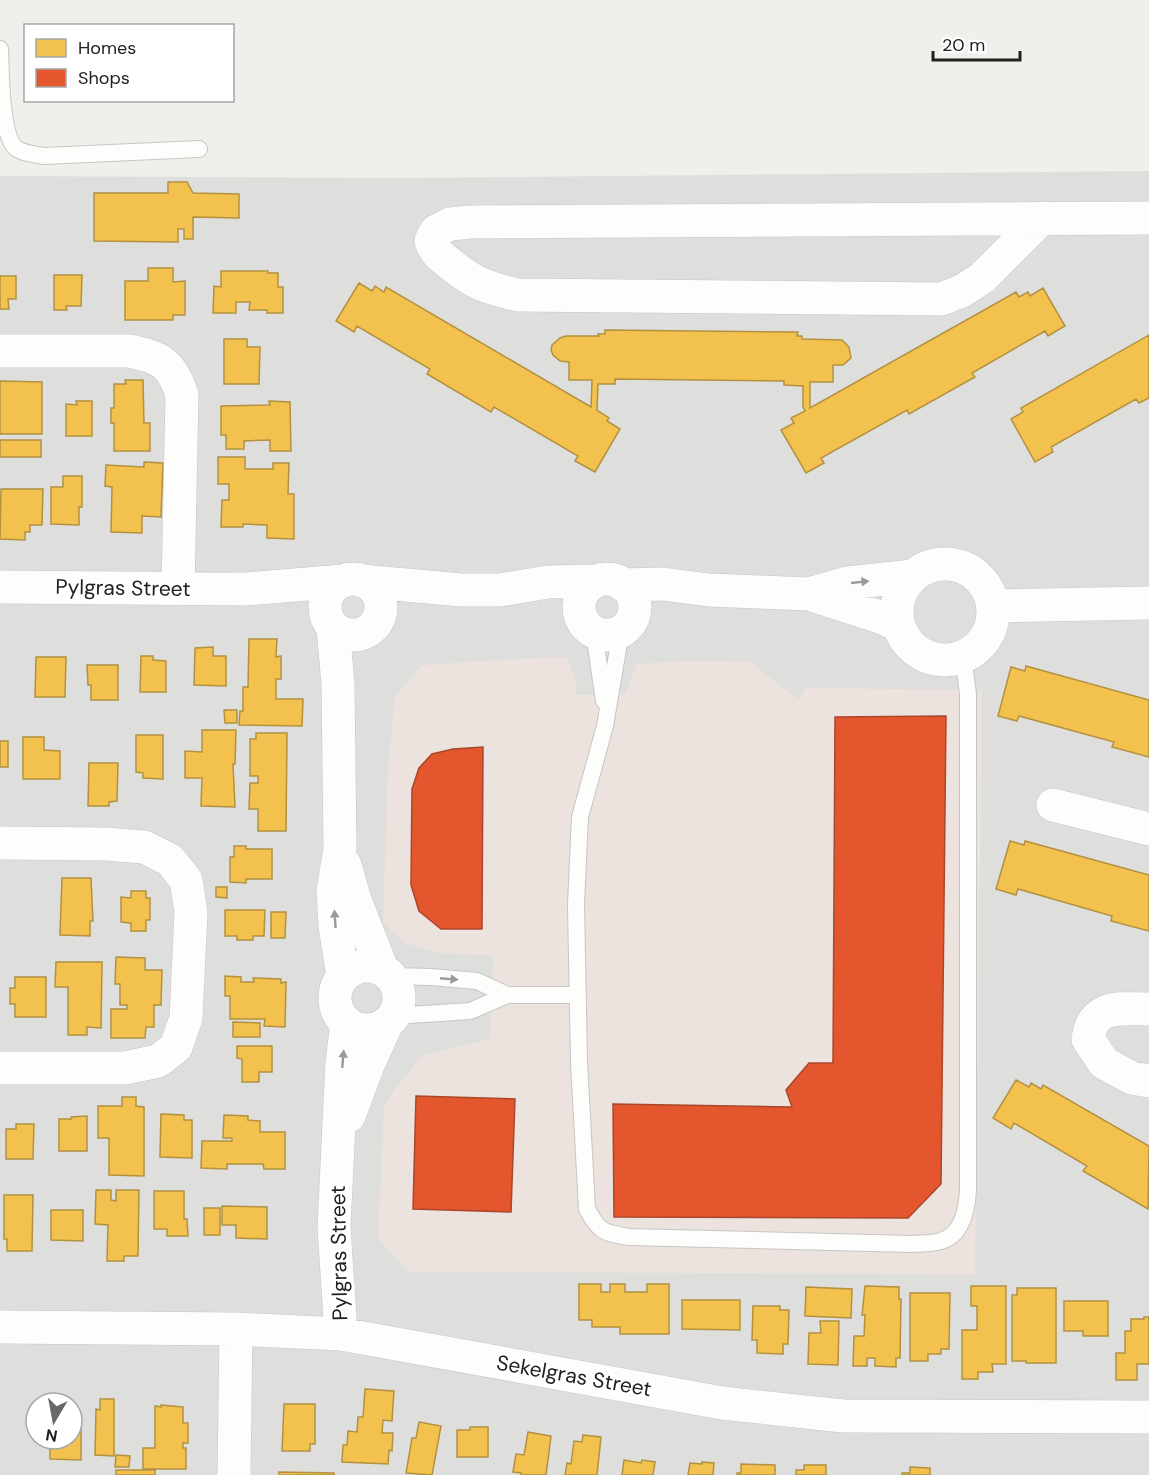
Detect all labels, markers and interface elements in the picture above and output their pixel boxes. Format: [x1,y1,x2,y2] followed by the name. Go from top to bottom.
[24,24,234,102] legend
[933,24,1020,62] scale bar
[942,33,985,57] text: 20 m
[78,36,136,60] text: Homes
[78,66,130,90] text: Shops
[55,573,191,603] street label: Pylgras Street
[851,577,870,587] one-way arrow
[330,909,340,928] one-way arrow
[439,974,458,984] one-way arrow
[338,1049,348,1068] one-way arrow
[324,1185,354,1321] street label: Pylgras Street
[494,1349,654,1403] street label: Sekelgras Street
[24,1391,84,1451] north arrow
[44,1424,59,1447] text: N

